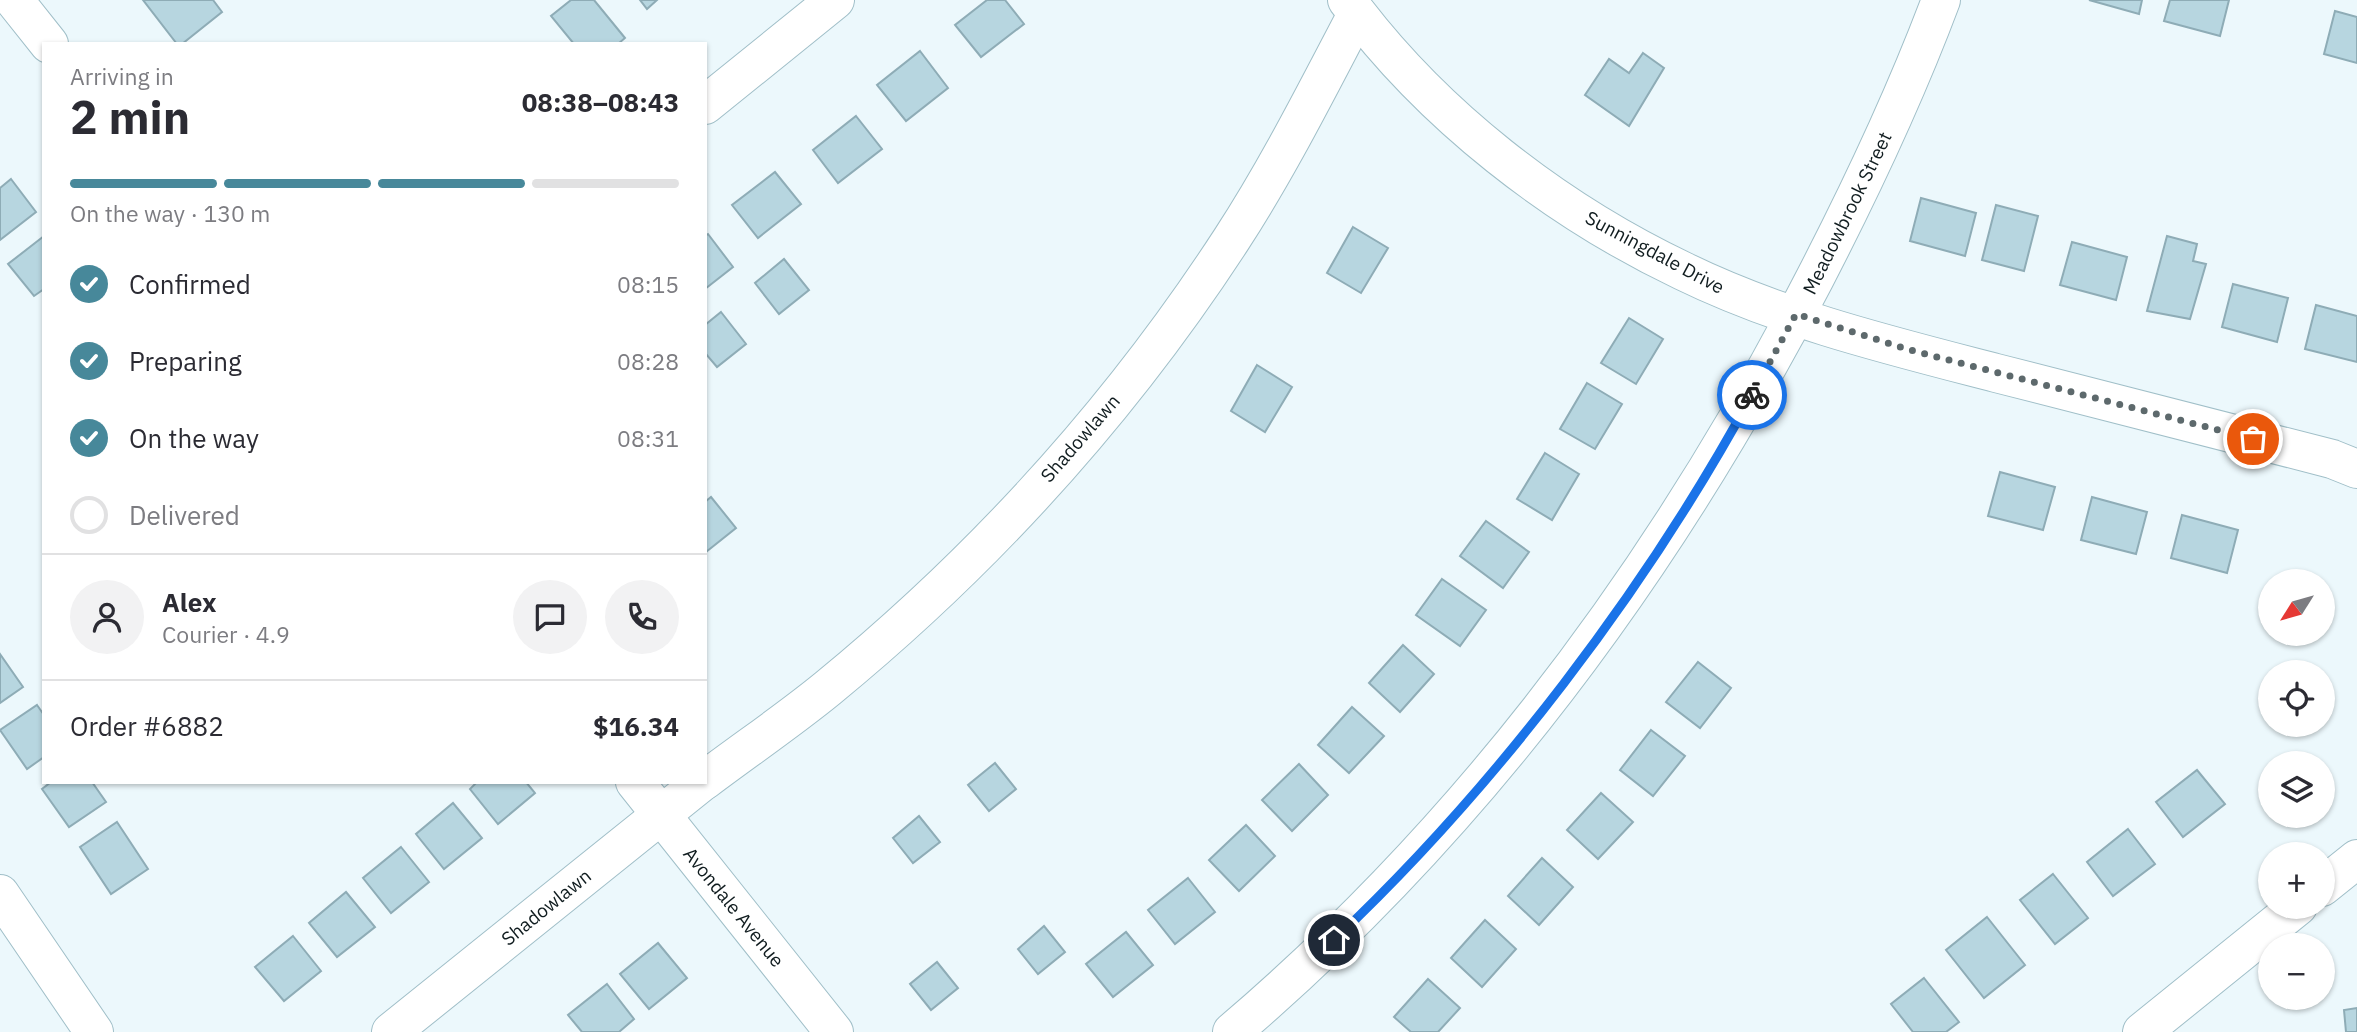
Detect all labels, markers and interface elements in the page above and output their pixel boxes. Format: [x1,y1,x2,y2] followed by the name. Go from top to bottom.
[70,61,174,91] text: Arriving in
[522,85,679,119] text: 08:38–08:43
[70,87,190,147] text: 2 min
[1797,128,1897,298] street label: Meadowbrook Street
[70,198,270,228] text: On the way · 130 m
[1581,205,1729,299] street label: Sunningdale Drive
[70,265,108,303] icon: check
[129,267,251,301] text: Confirmed
[617,269,679,299] text: 08:15
[70,342,108,380] icon: check
[129,344,242,378] text: Preparing
[617,346,679,376] text: 08:28
[1717,360,1787,430] courier
[1733,376,1771,414] icon: bike
[1035,389,1125,487] street label: Shadowlawn
[2223,409,2283,469] pin
[70,419,108,457] icon: check
[2234,420,2272,458] icon: bag
[129,421,259,455] text: On the way
[617,423,679,453] text: 08:31
[129,498,240,532] text: Delivered
[2258,569,2334,646] north arrow
[2258,569,2335,1010] map controls
[70,580,144,654] button: person
[513,580,587,654] button: chat
[605,580,679,654] button: phone
[162,585,216,619] text: Alex
[162,619,290,649] text: Courier · 4.9
[2258,660,2335,737] button: locate
[70,709,224,743] text: Order #6882
[593,709,679,743] text: $16.34
[2258,751,2335,828] button: layers
[678,842,790,972] street label: Avondale Avenue
[2258,842,2335,919] button: +
[496,863,596,951] street label: Shadowlawn
[1304,910,1364,970] pin
[1315,921,1353,959] icon: home
[2258,933,2335,1010] button: −

